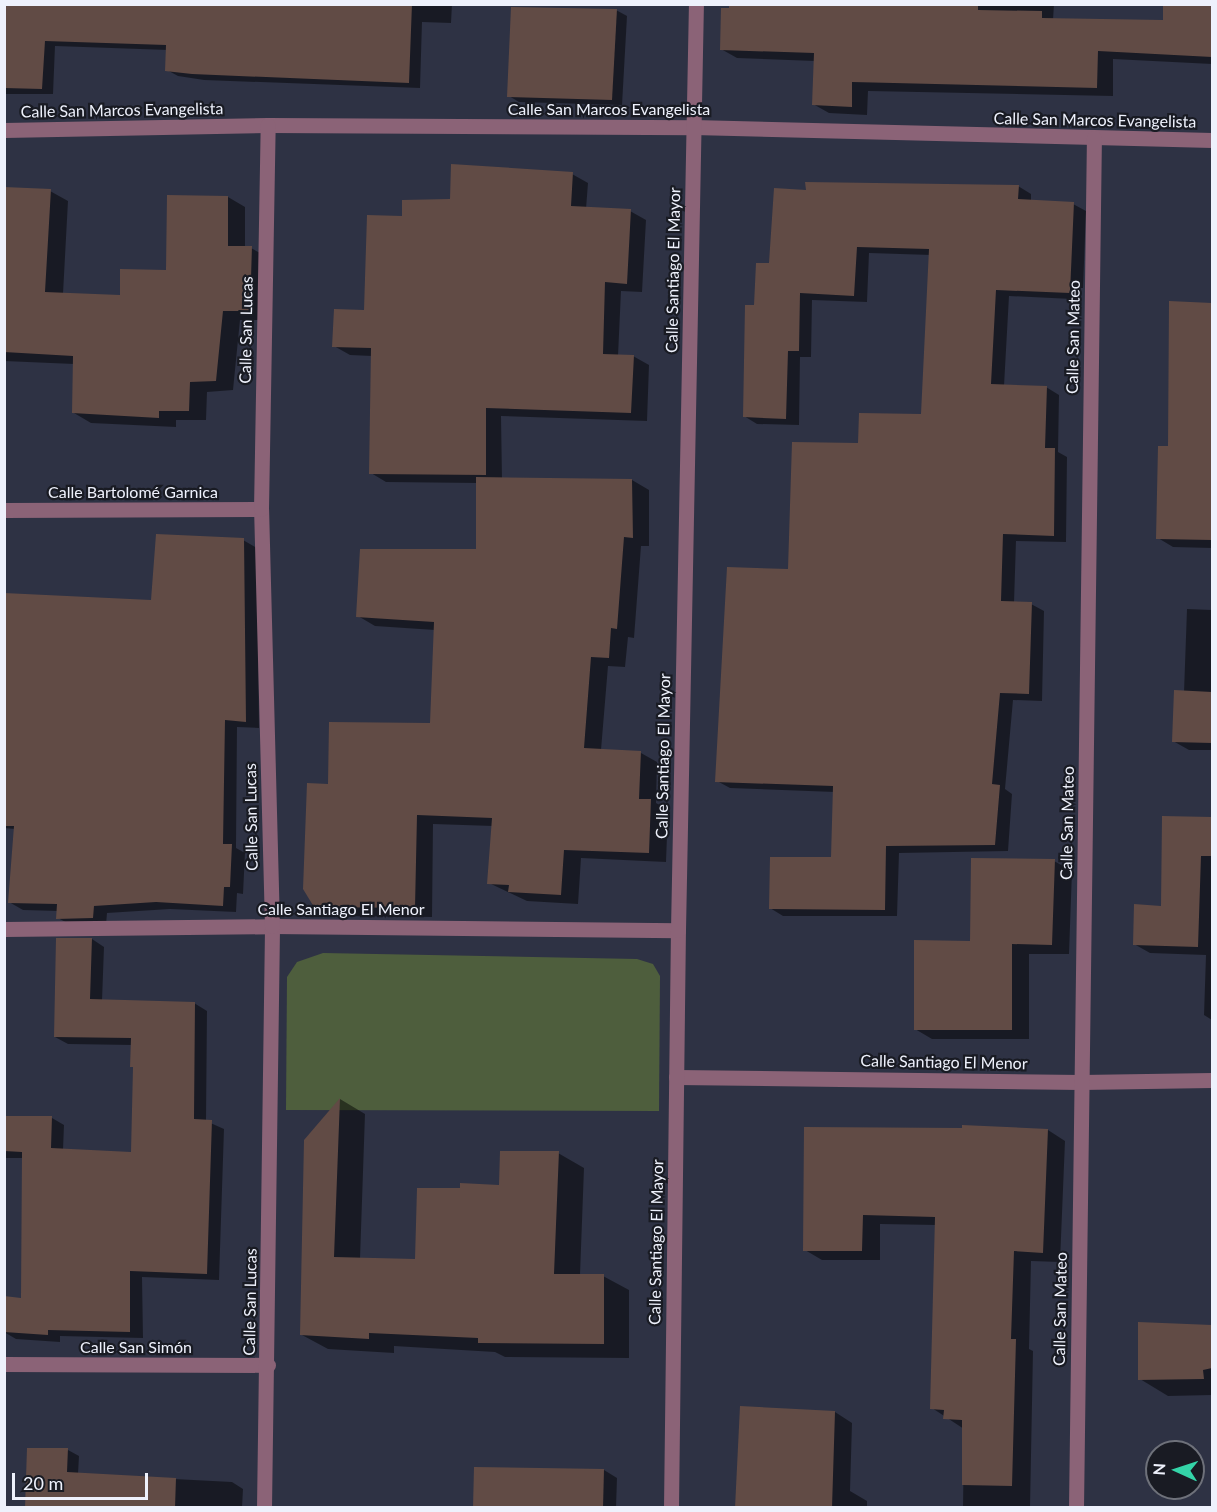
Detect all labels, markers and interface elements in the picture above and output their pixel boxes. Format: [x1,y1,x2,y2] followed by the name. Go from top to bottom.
[21,99,223,121] street label: Calle San Marcos Evangelista
[508,99,710,119] street label: Calle San Marcos Evangelista
[994,109,1196,131] street label: Calle San Marcos Evangelista
[662,187,684,353] street label: Calle Santiago El Mayor
[235,276,257,384] street label: Calle San Lucas
[1062,280,1084,394] street label: Calle San Mateo
[48,482,218,502] street label: Calle Bartolomé Garnica
[652,673,674,839] street label: Calle Santiago El Mayor
[240,763,262,871] street label: Calle San Lucas
[1056,766,1078,880] street label: Calle San Mateo
[257,899,425,919] street label: Calle Santiago El Menor
[860,1051,1028,1073] street label: Calle Santiago El Menor
[645,1159,667,1325] street label: Calle Santiago El Mayor
[239,1248,261,1356] street label: Calle San Lucas
[1049,1252,1071,1366] street label: Calle San Mateo
[80,1337,192,1357] street label: Calle San Simón
[1145,1440,1205,1500] north arrow
[15,1461,152,1499] scale bar
[1149,1462,1168,1476] text: N
[23,1472,63,1494] text: 20 m

